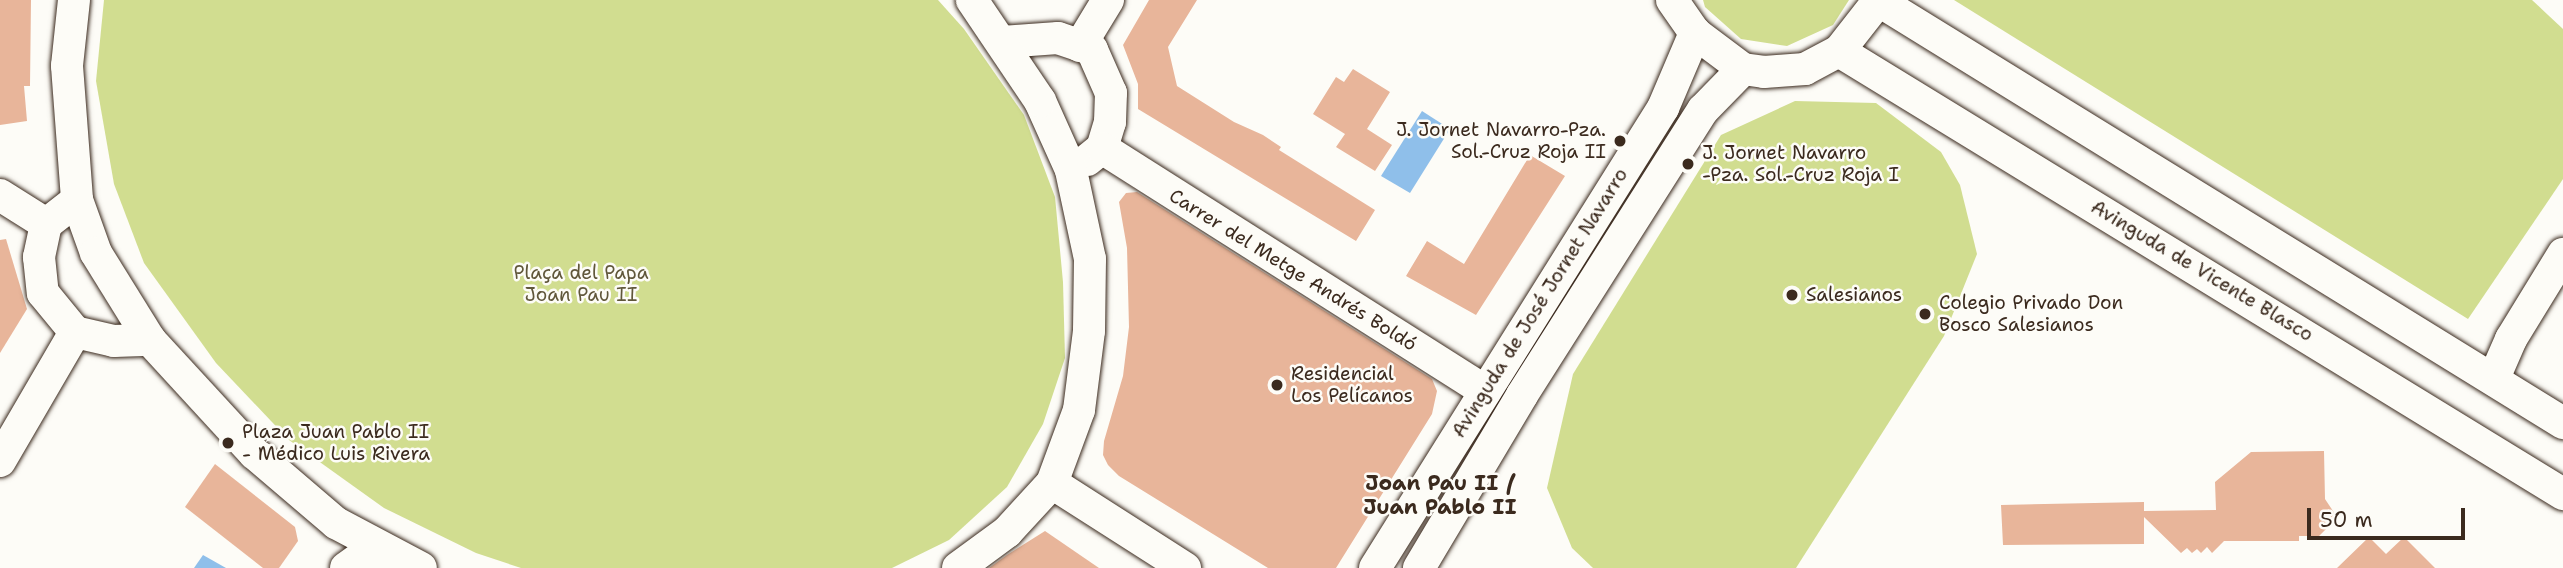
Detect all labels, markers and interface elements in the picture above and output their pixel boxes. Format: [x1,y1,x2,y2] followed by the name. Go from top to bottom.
[1396,119,1606,163] place label: J. Jornet Navarro-Pza. Sol.-Cruz Roja II
[1612,133,1628,149] marker: J. Jornet Navarro-Pza. Sol.-Cruz Roja II
[1702,142,1899,186] place label: J. Jornet Navarro -Pza. Sol.-Cruz Roja I
[1680,156,1696,172] marker: J. Jornet Navarro -Pza. Sol.-Cruz Roja I
[1447,164,1633,442] street label: Avinguda de José Jornet Navarro
[1165,184,1421,356] street label: Carrer del Metge Andrés Boldó
[2087,196,2317,346] street label: Avinguda de Vicente Blasco
[513,262,649,306] park label: Plaça del Papa Joan Pau II
[1806,284,1902,306] place label: Salesianos
[1784,287,1800,303] marker: Salesianos
[1939,292,2123,336] place label: Colegio Privado Don Bosco Salesianos
[1917,306,1933,322] marker: Colegio Privado Don Bosco Salesianos
[1291,363,1413,407] place label: Residencial Los Pelícanos
[1269,377,1285,393] marker: Residencial Los Pelícanos
[242,421,430,465] place label: Plaza Juan Pablo II - Médico Luis Rivera
[220,435,236,451] marker: Plaza Juan Pablo II - Médico Luis Rivera
[1363,470,1517,520] district label: Joan Pau II / Juan Pablo II
[2311,494,2468,538] scale bar
[2320,506,2373,534] text: 50 m

